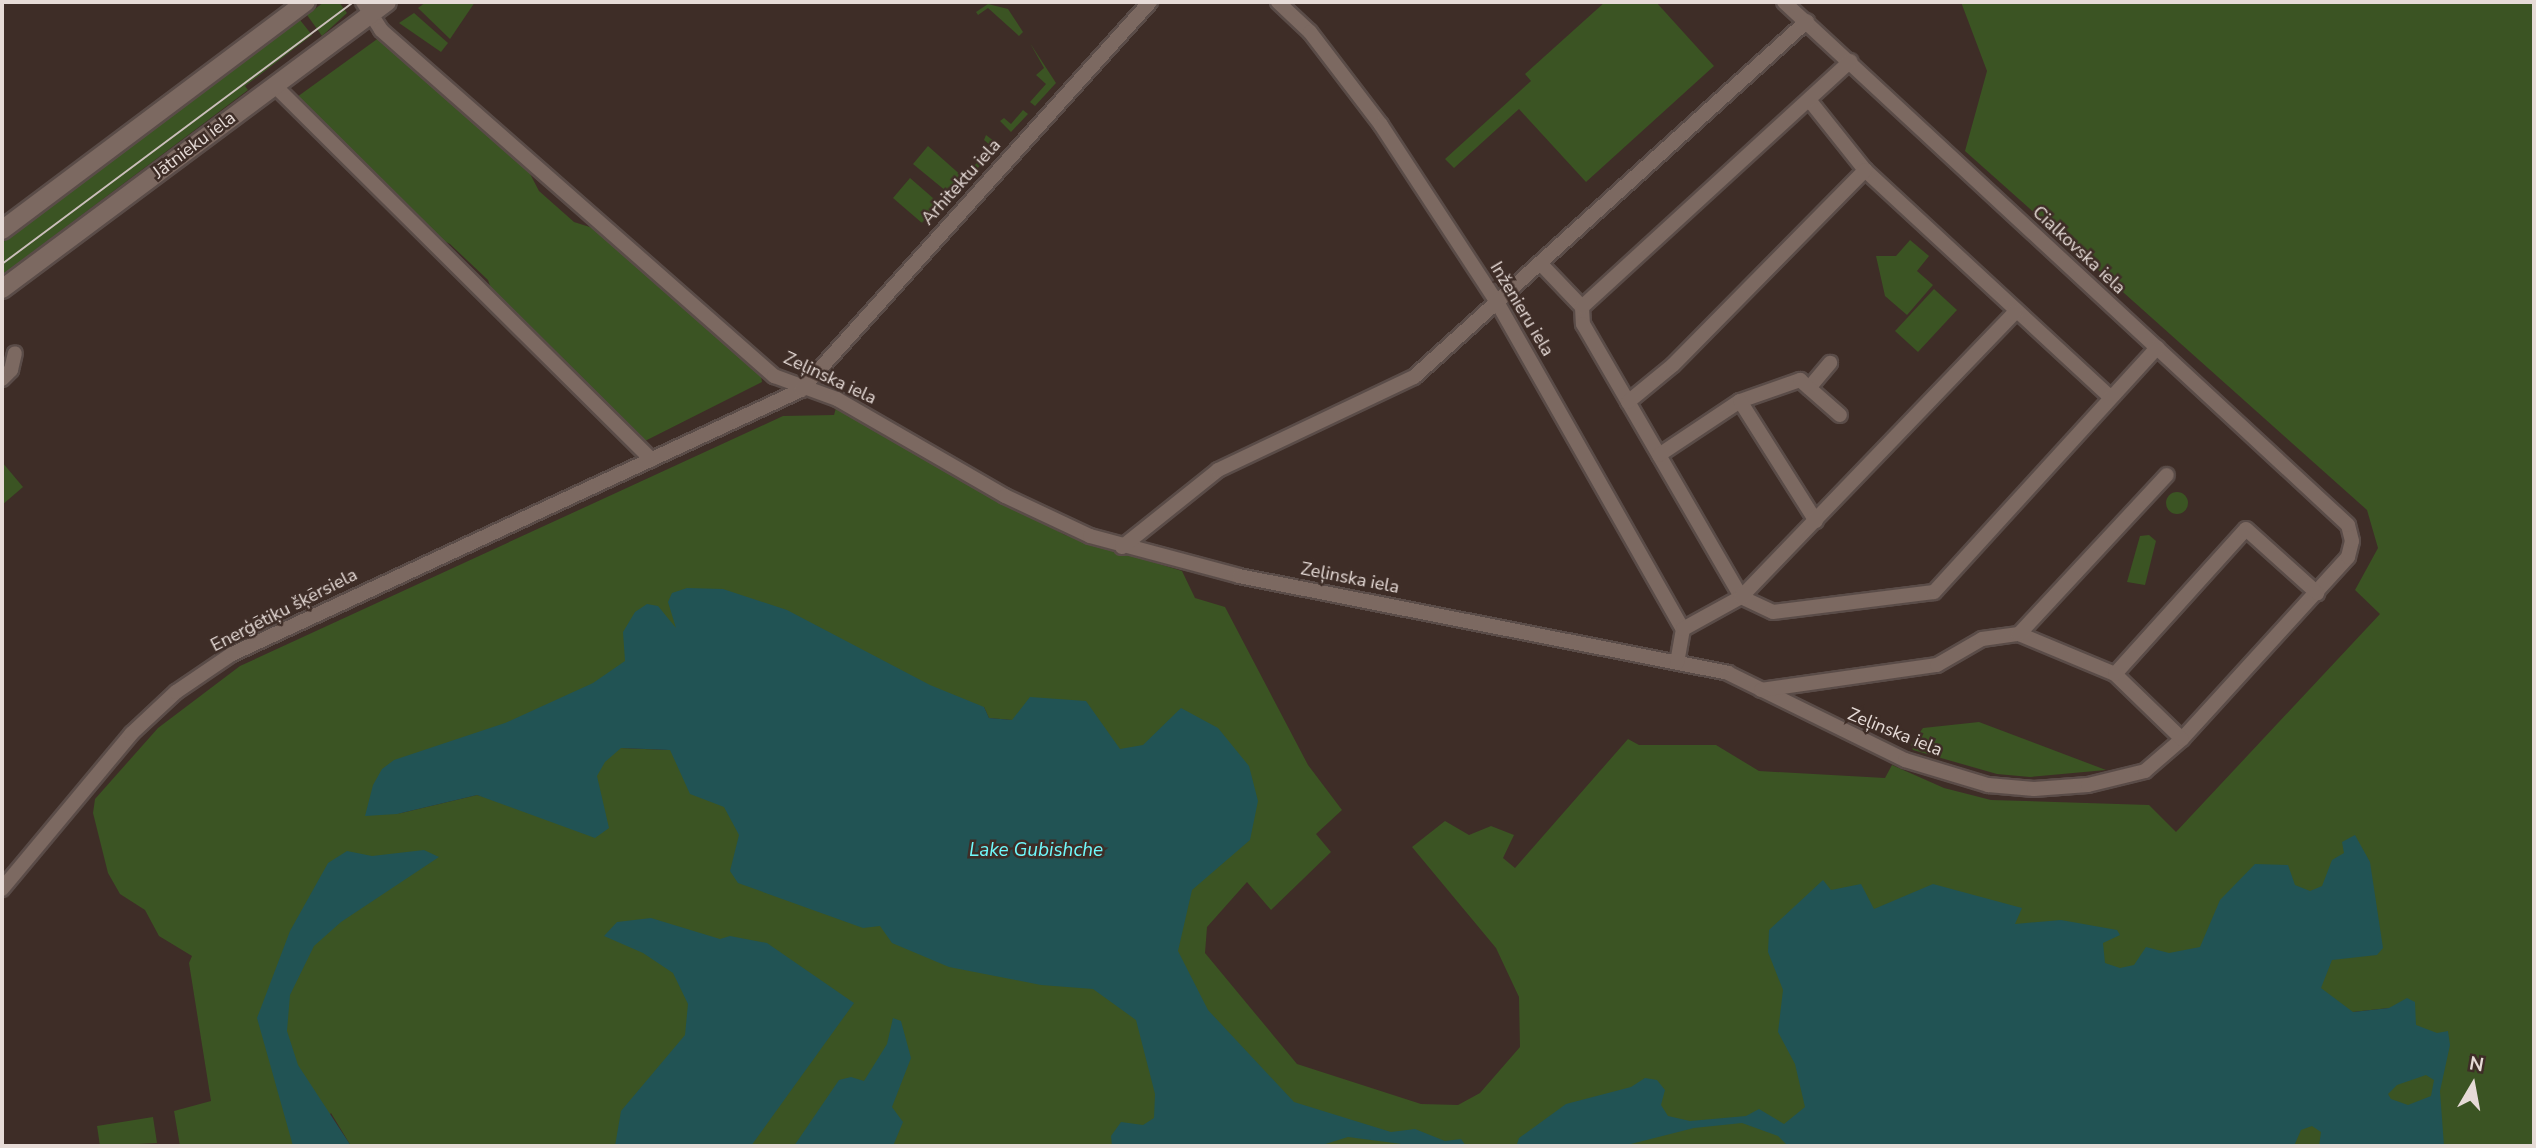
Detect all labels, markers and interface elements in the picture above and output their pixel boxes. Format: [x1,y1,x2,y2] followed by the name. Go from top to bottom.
[148,107,240,183] street label: Jātnieku iela
[917,135,1005,229] street label: Arhitektu iela
[2028,201,2130,299] street label: Cialkovska iela
[1485,258,1559,360] street label: Inženieru iela
[780,347,880,409] street label: Zeļinska iela
[1299,558,1401,598] street label: Zeļinska iela
[207,564,361,656] street label: Enerģētiķu šķērsiela
[1845,703,1945,761] street label: Zeļinska iela
[969,840,1103,862] water label: Lake Gubishche
[2438,1050,2508,1120] north arrow
[2467,1050,2486,1078] text: N

